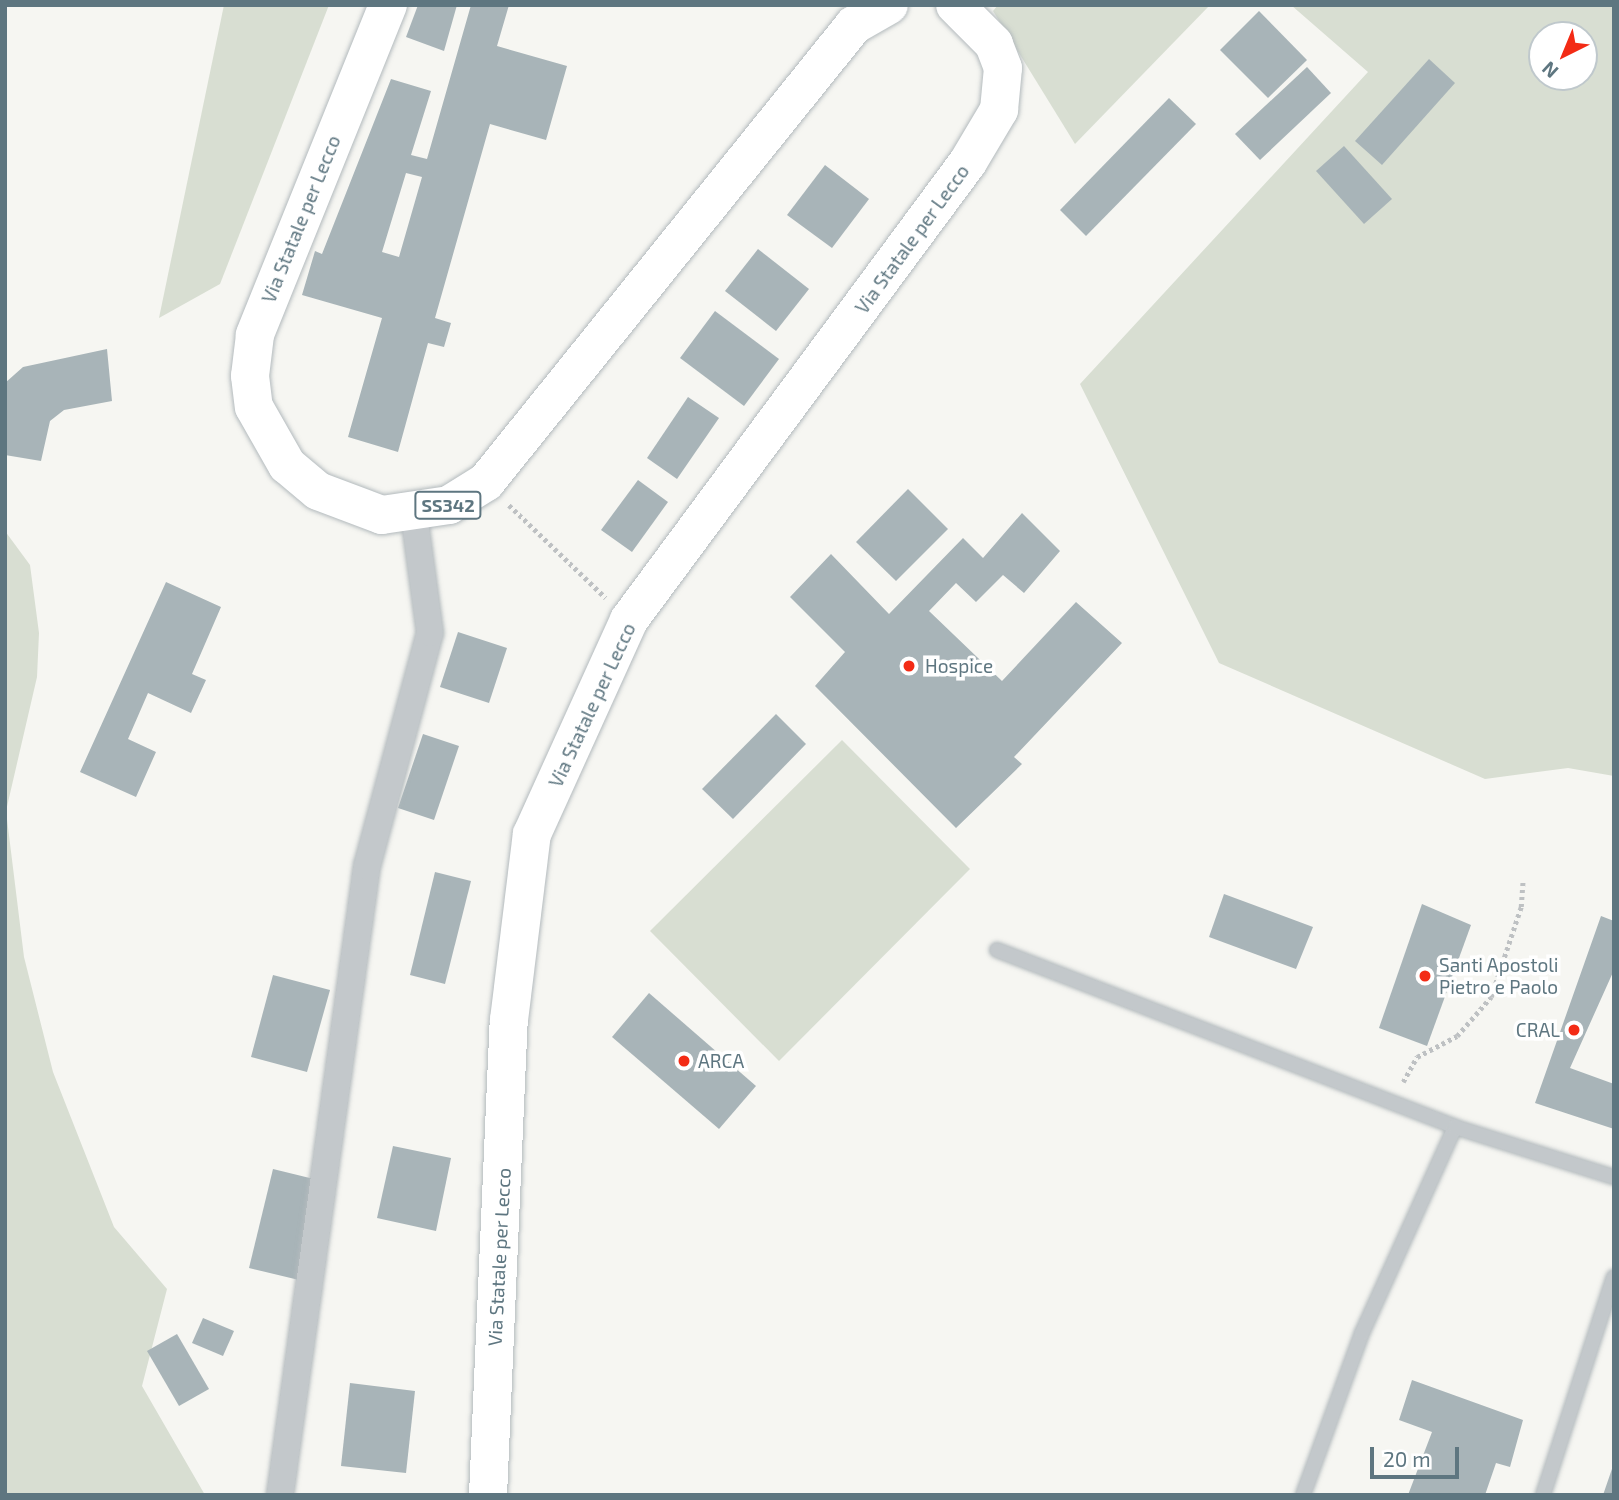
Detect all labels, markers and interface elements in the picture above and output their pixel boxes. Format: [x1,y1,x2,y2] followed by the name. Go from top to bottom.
[1528,21,1598,91] north arrow
[1537,57,1563,83] text: N
[257,132,345,306] street label: Via Statale per Lecco
[850,160,974,318] street label: Via Statale per Lecco
[413,490,483,520] road number: SS342
[544,619,640,791] street label: Via Statale per Lecco
[925,655,993,677] place label: Hospice
[899,656,919,676] marker: Hospice
[1439,954,1559,998] place label: Santi Apostoli Pietro e Paolo
[1417,968,1433,984] marker: Santi Apostoli Pietro e Paolo
[1516,1019,1560,1041] place label: CRAL
[1566,1022,1582,1038] marker: CRAL
[698,1050,744,1072] place label: ARCA
[676,1053,692,1069] marker: ARCA
[483,1167,515,1347] street label: Via Statale per Lecco
[1374,1434,1463,1478] scale bar
[1383,1446,1431,1471] text: 20 m

